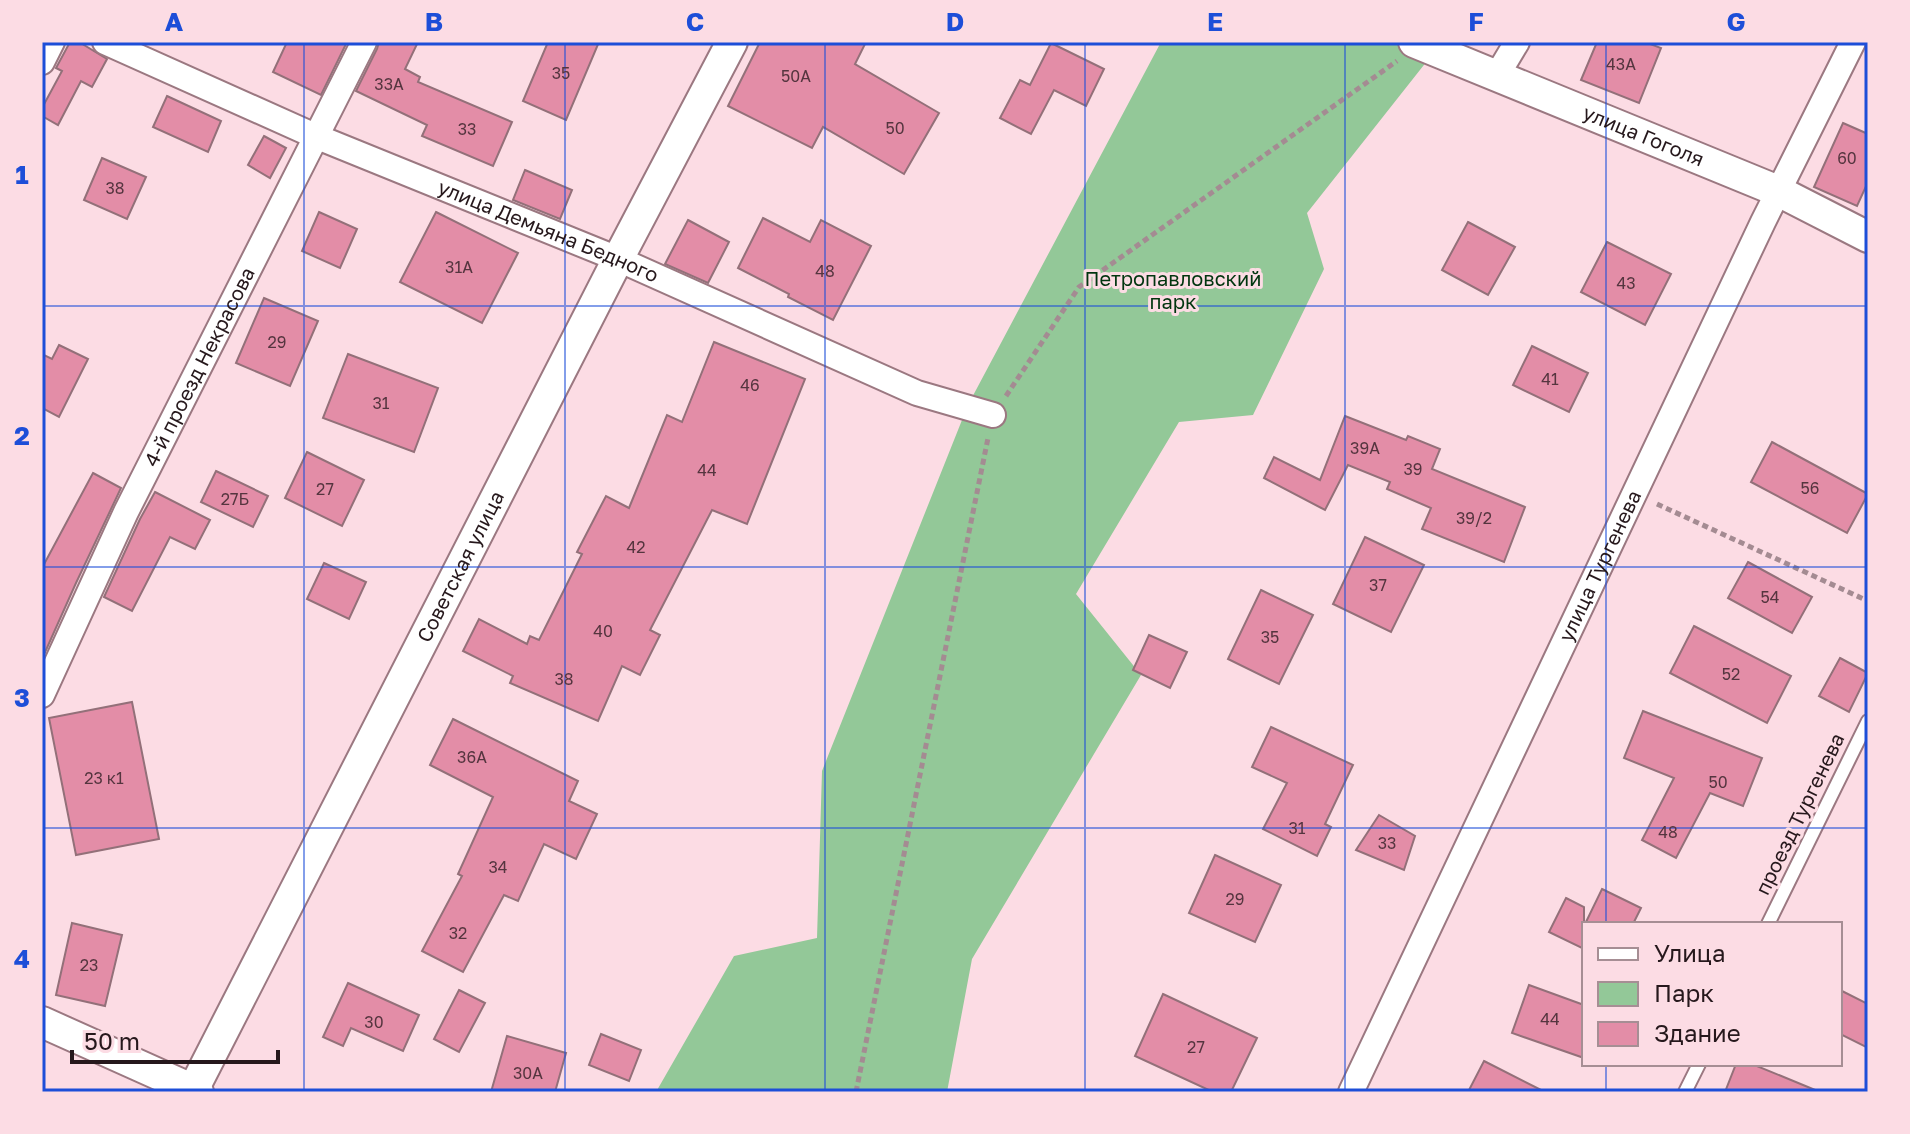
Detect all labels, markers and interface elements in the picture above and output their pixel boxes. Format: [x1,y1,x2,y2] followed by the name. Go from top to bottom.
[165,6,184,37] text: A
[425,6,443,37] text: B
[686,6,704,37] text: C
[946,6,964,37] text: D
[1207,6,1223,37] text: E
[1468,6,1484,37] text: F
[1726,6,1746,37] text: G
[1606,54,1636,74] house number: 43А
[552,63,570,83] house number: 35
[781,66,811,86] house number: 50А
[374,74,404,94] house number: 33А
[1580,100,1708,170] street label: улица Гоголя
[885,118,905,138] house number: 50
[458,119,476,139] house number: 33
[1837,148,1857,168] house number: 60
[15,159,29,190] text: 1
[435,174,663,287] street label: улица Демьяна Бедного
[105,178,125,198] house number: 38
[445,257,473,277] house number: 31А
[815,261,835,281] house number: 48
[138,263,259,470] street label: 4-й проезд Некрасова
[1085,266,1261,313] park label: Петропавловский парк
[1616,273,1636,293] house number: 43
[268,332,286,352] house number: 29
[1541,369,1559,389] house number: 41
[740,375,760,395] house number: 46
[372,393,390,413] house number: 31
[14,420,30,451] text: 2
[1350,438,1380,458] house number: 39А
[1403,459,1423,479] house number: 39
[697,460,717,480] house number: 44
[1801,478,1819,498] house number: 56
[316,479,334,499] house number: 27
[1553,486,1645,645] street label: улица Тургенева
[411,487,508,646] street label: Советская улица
[221,489,249,509] house number: 27Б
[1456,508,1492,528] house number: 39/2
[626,537,646,557] house number: 42
[1369,575,1387,595] house number: 37
[1760,587,1780,607] house number: 54
[593,621,613,641] house number: 40
[1261,627,1279,647] house number: 35
[1722,664,1740,684] house number: 52
[554,669,574,689] house number: 38
[14,682,30,713] text: 3
[1750,729,1849,898] street label: проезд Тургенева
[457,747,487,767] house number: 36А
[84,768,124,788] house number: 23 к1
[1708,772,1728,792] house number: 50
[1288,818,1306,838] house number: 31
[1658,822,1678,842] house number: 48
[1378,833,1396,853] house number: 33
[488,857,508,877] house number: 34
[1226,889,1244,909] house number: 29
[1582,922,1842,1066] legend
[449,923,467,943] house number: 32
[1654,938,1726,967] text: Улица
[14,943,30,974] text: 4
[80,955,98,975] house number: 23
[1654,978,1714,1007] text: Парк
[1540,1009,1560,1029] house number: 44
[364,1012,384,1032] house number: 30
[72,1014,278,1064] scale bar
[1654,1018,1741,1047] text: Здание
[84,1026,140,1055] text: 50 m
[1187,1037,1205,1057] house number: 27
[513,1063,543,1083] house number: 30А

